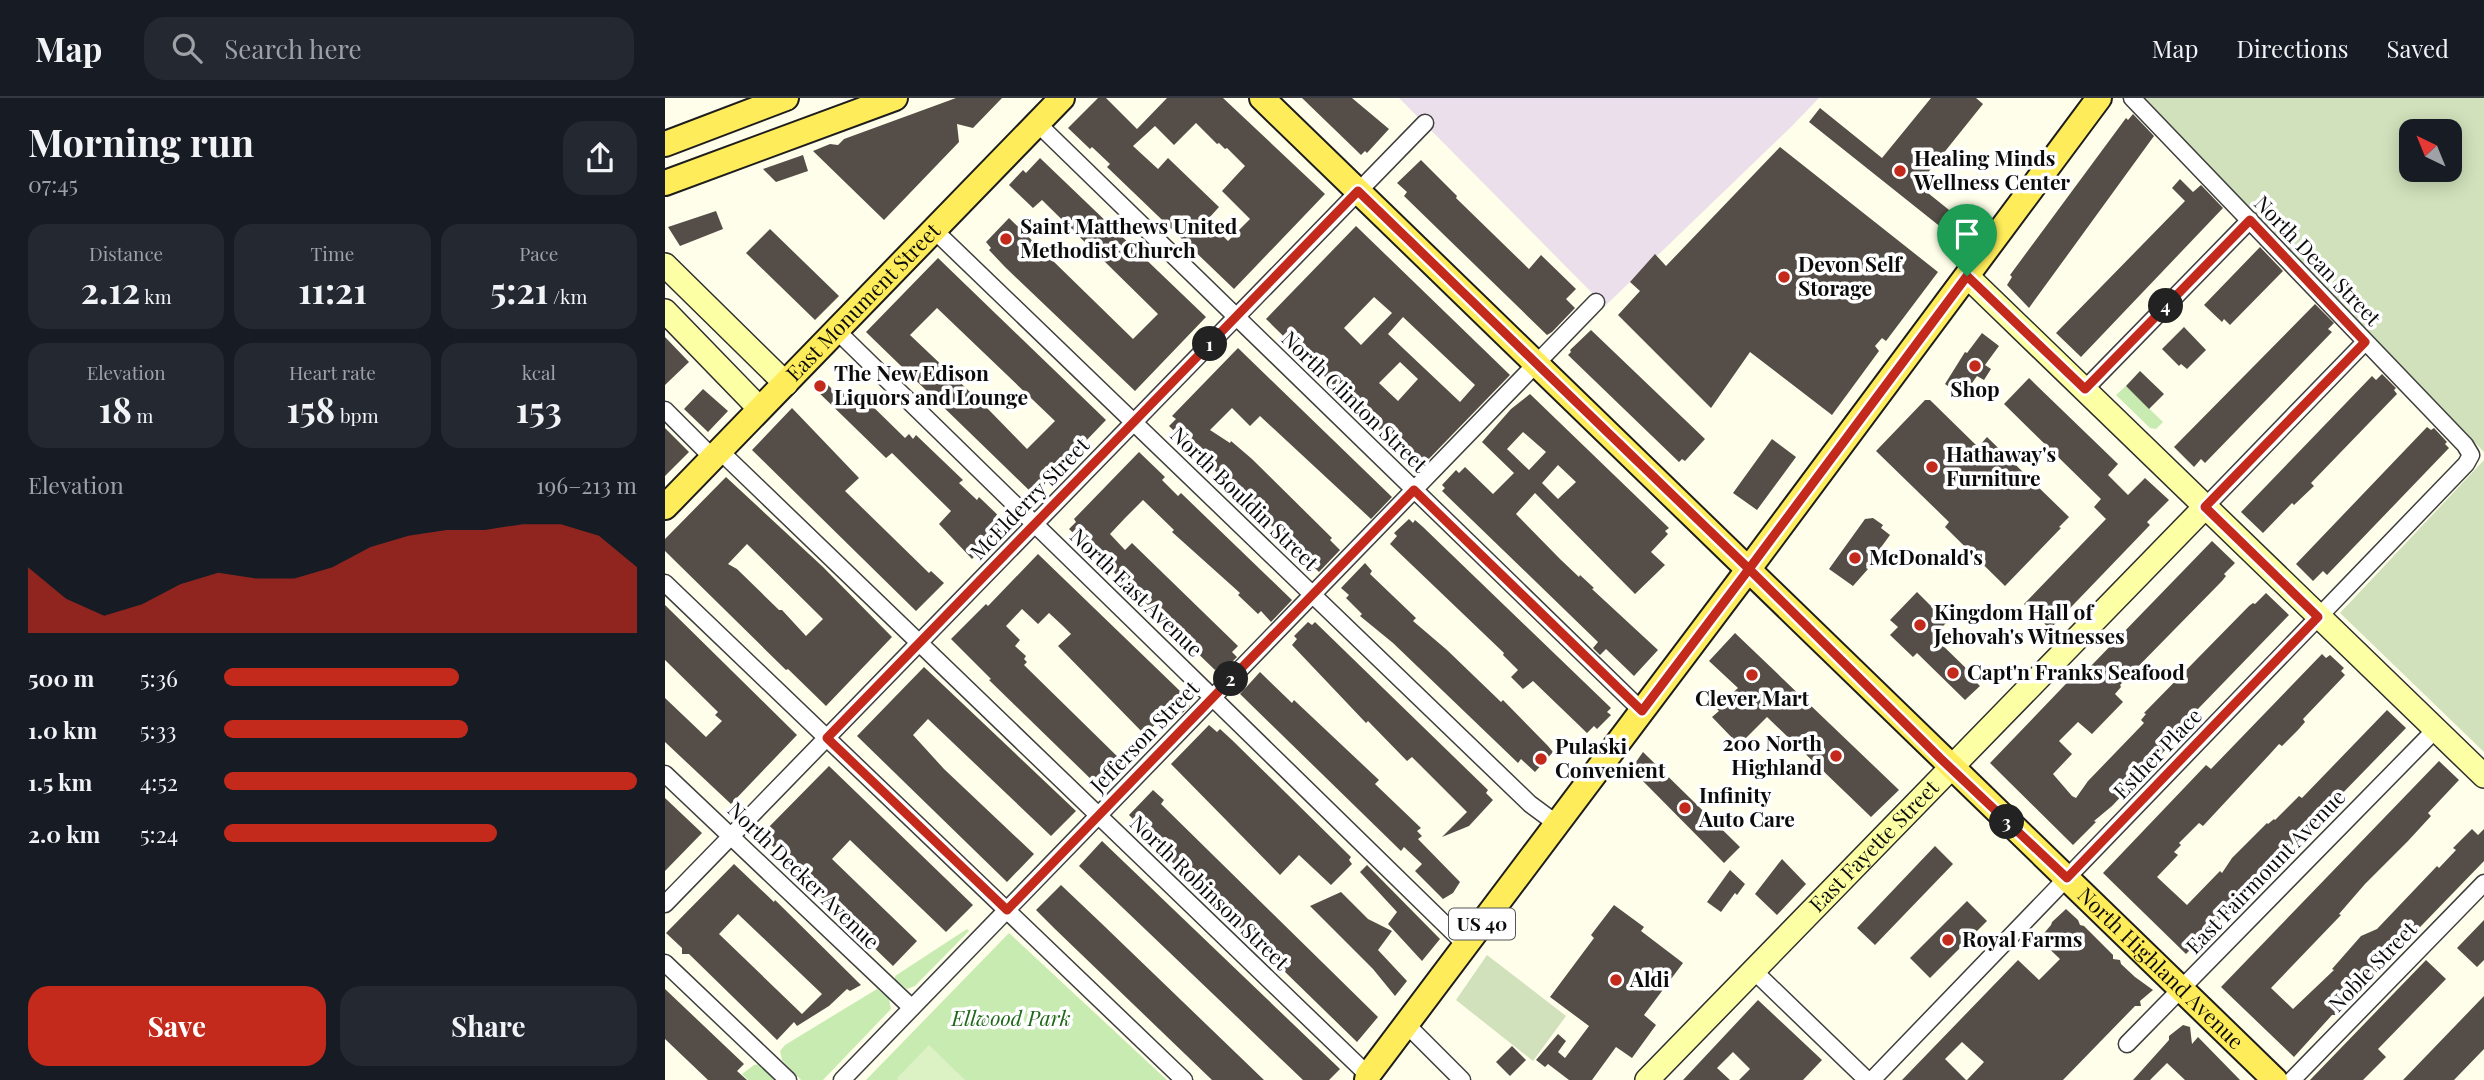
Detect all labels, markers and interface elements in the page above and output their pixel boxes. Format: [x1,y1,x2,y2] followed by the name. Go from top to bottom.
[144,17,634,80] search box
[35,26,102,70] text: Map
[168,29,206,67] icon: search
[224,31,362,66] text: Search here
[2152,32,2198,64] text: Map
[2236,32,2349,64] text: Directions
[2387,32,2449,64] text: Saved
[28,116,254,167] text: Morning run
[2399,119,2462,182] north arrow
[2399,119,2462,182] map controls
[563,121,637,195] button: share
[1913,143,2070,195] place label: Healing Minds Wellness Center
[1892,163,1908,179] marker: Healing Minds Wellness Center
[28,168,78,199] text: 07:45
[2249,188,2388,331] street label: North Dean Street
[1937,204,1997,276] pin
[1020,211,1238,263] place label: Saint Matthews United Methodist Church
[1948,215,1986,253] icon: arrive
[779,216,946,386] street label: East Monument Street
[998,231,1014,247] marker: Saint Matthews United Methodist Church
[89,240,163,266] text: Distance
[311,240,354,266] text: Time
[519,240,558,266] text: Pace
[1798,249,1904,301] place label: Devon Self Storage
[81,266,140,313] text: 2.12
[298,266,367,313] text: 11:21
[490,266,548,313] text: 5:21
[1776,269,1792,285] marker: Devon Self Storage
[140,283,172,309] text: km
[548,283,587,309] text: /km
[2149,288,2183,324] pin: 4
[2160,292,2171,318] text: 4
[1276,324,1435,478] street label: North Clinton Street
[1193,327,1227,362] pin: 1
[1206,330,1213,356] text: 1
[834,358,1028,410] place label: The New Edison Liquors and Lounge
[1967,358,1983,374] marker: Shop
[87,359,166,385] text: Elevation
[289,359,376,385] text: Heart rate
[522,359,556,385] text: kcal
[1950,374,2000,402] place label: Shop
[812,378,828,394] marker: The New Edison Liquors and Lounge
[99,385,132,432] text: 18
[286,385,335,432] text: 158
[516,385,562,432] text: 153
[132,402,153,428] text: m
[335,402,379,428] text: bpm
[1165,420,1326,576] street label: North Bouldin Street
[963,430,1095,565] street label: McElderry Street
[1946,439,2056,491] place label: Hathaway's Furniture
[1924,459,1940,475] marker: Hathaway's Furniture
[28,469,124,500] text: Elevation
[536,469,637,500] text: 196–213 m
[1065,521,1210,662] street label: North East Avenue
[1869,542,1983,570] place label: McDonald's
[1847,550,1863,566] marker: McDonald's
[1933,597,2125,649] place label: Kingdom Hall of Jehovah's Witnesses
[1912,617,1928,633] marker: Kingdom Hall of Jehovah's Witnesses
[1967,657,2185,685] place label: Capt'n Franks Seafood
[28,662,94,693] text: 500 m
[140,662,178,693] text: 5:36
[1213,662,1249,696] pin: 2
[1226,665,1235,691] text: 2
[1945,665,1961,681] marker: Capt'n Franks Seafood
[1744,667,1760,683] marker: Clever Mart
[1082,673,1205,798] street label: Jefferson Street
[1695,683,1810,711] place label: Clever Mart
[2106,701,2207,804] street label: Esther Place
[28,714,97,745] text: 1.0 km
[140,714,176,745] text: 5:33
[1722,728,1822,780] place label: 200 North Highland
[1555,731,1666,783] place label: Pulaski Convenient
[1828,748,1844,764] marker: 200 North Highland
[1533,751,1549,767] marker: Pulaski Convenient
[28,766,92,797] text: 1.5 km
[140,766,178,797] text: 4:52
[1802,772,1944,917] street label: East Fayette Street
[1698,780,1795,832] place label: Infinity Auto Care
[2179,782,2350,959] street label: East Fairmount Avenue
[722,795,886,954] street label: North Decker Avenue
[1677,800,1693,816] marker: Infinity Auto Care
[1989,804,2025,840] pin: 3
[1125,808,1296,975] street label: North Robinson Street
[2002,808,2011,834] text: 3
[28,818,100,849] text: 2.0 km
[140,818,178,849] text: 5:24
[2073,880,2251,1054] street label: North Highland Avenue
[1449,908,1515,940] road number: US 40
[2321,914,2422,1017] street label: Noble Street
[1962,924,2083,952] place label: Royal Farms
[1940,932,1956,948] marker: Royal Farms
[1629,964,1670,992] place label: Aldi
[1608,972,1624,988] marker: Aldi
[28,986,326,1066] button: Save
[340,986,637,1066] button: Share
[951,1003,1071,1031] park label: Ellwood Park

